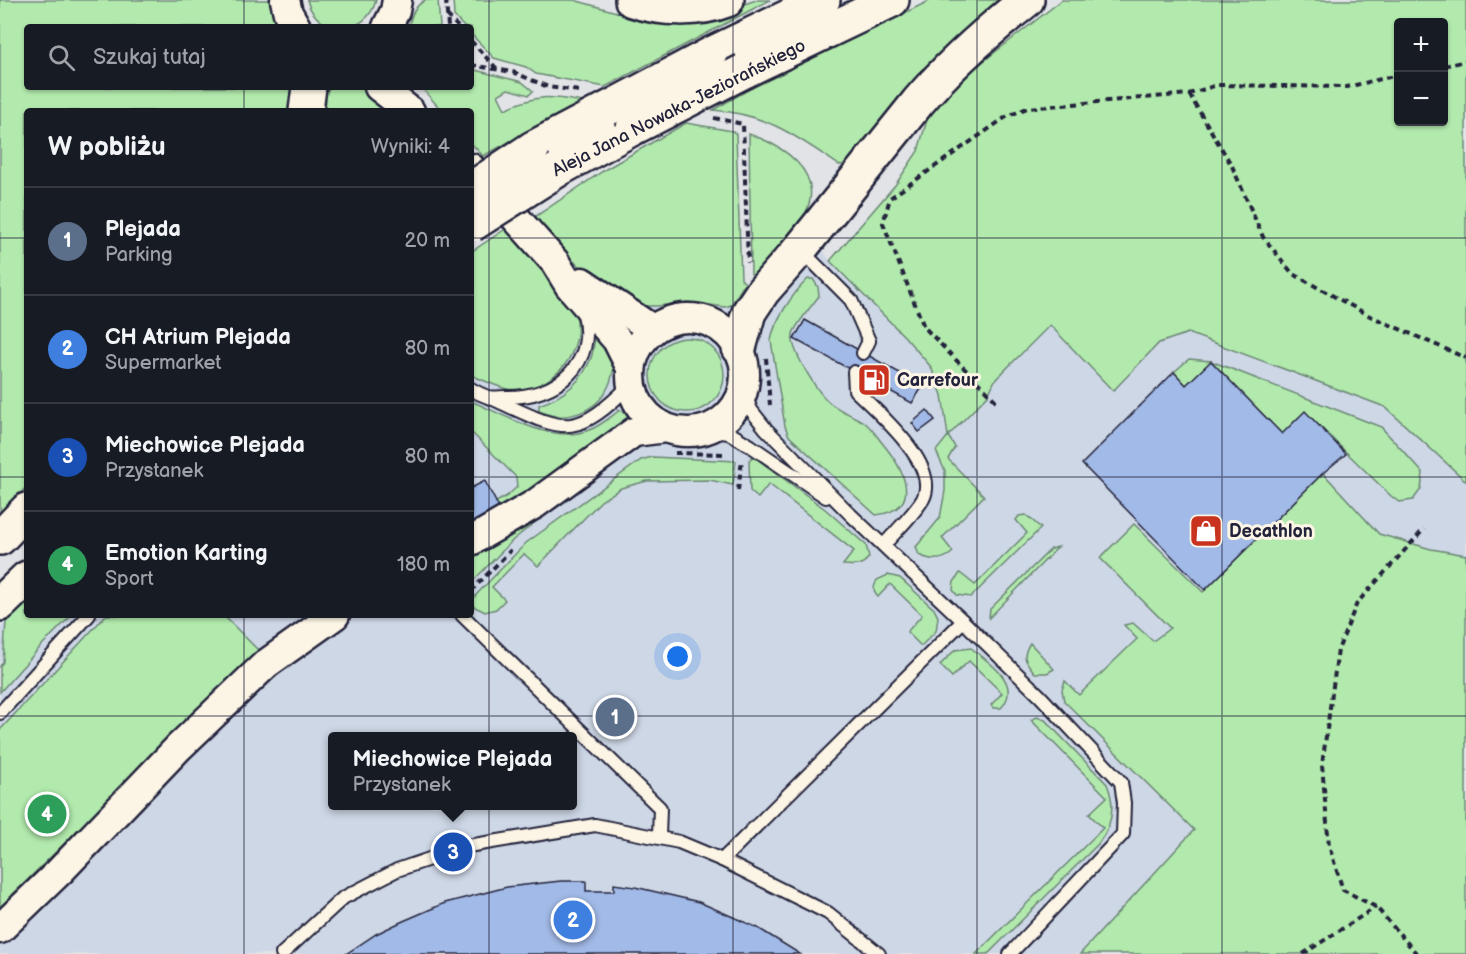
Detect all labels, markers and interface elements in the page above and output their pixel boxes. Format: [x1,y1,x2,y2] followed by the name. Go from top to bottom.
[1394,18,1448,126] map controls
[1394,18,1448,72] button: +
[24,24,474,90] search box
[549,35,809,181] street label: Aleja Jana Nowaka-Jeziorańskiego
[45,41,78,74] icon: search
[93,44,206,71] text: Szukaj tutaj
[1394,72,1448,126] button: −
[48,132,166,163] text: W pobliżu
[371,135,450,159] text: Wyniki: 4
[105,216,181,243] text: Plejada
[63,229,72,253] text: 1
[405,229,450,253] text: 20 m
[105,243,173,267] text: Parking
[105,324,291,351] text: CH Atrium Plejada
[62,337,73,361] text: 2
[405,337,450,361] text: 80 m
[105,351,221,375] text: Supermarket
[856,362,892,398] fuel station icon: Carrefour
[897,370,979,391] place label: Carrefour
[105,432,305,459] text: Miechowice Plejada
[62,445,73,469] text: 3
[405,445,450,469] text: 80 m
[105,459,203,483] text: Przystanek
[1188,513,1224,549] shop icon: Decathlon
[1229,521,1313,542] place label: Decathlon
[105,540,267,567] text: Emotion Karting
[62,553,73,577] text: 4
[397,553,450,577] text: 180 m
[105,567,154,591] text: Sport
[663,642,692,671] your location
[596,694,634,740] pin: 1
[328,732,577,810] popup
[353,746,552,773] text: Miechowice Plejada
[353,773,451,797] text: Przystanek
[28,792,66,836] pin: 4
[434,830,472,874] pin: 3
[554,898,592,942] pin: 2

